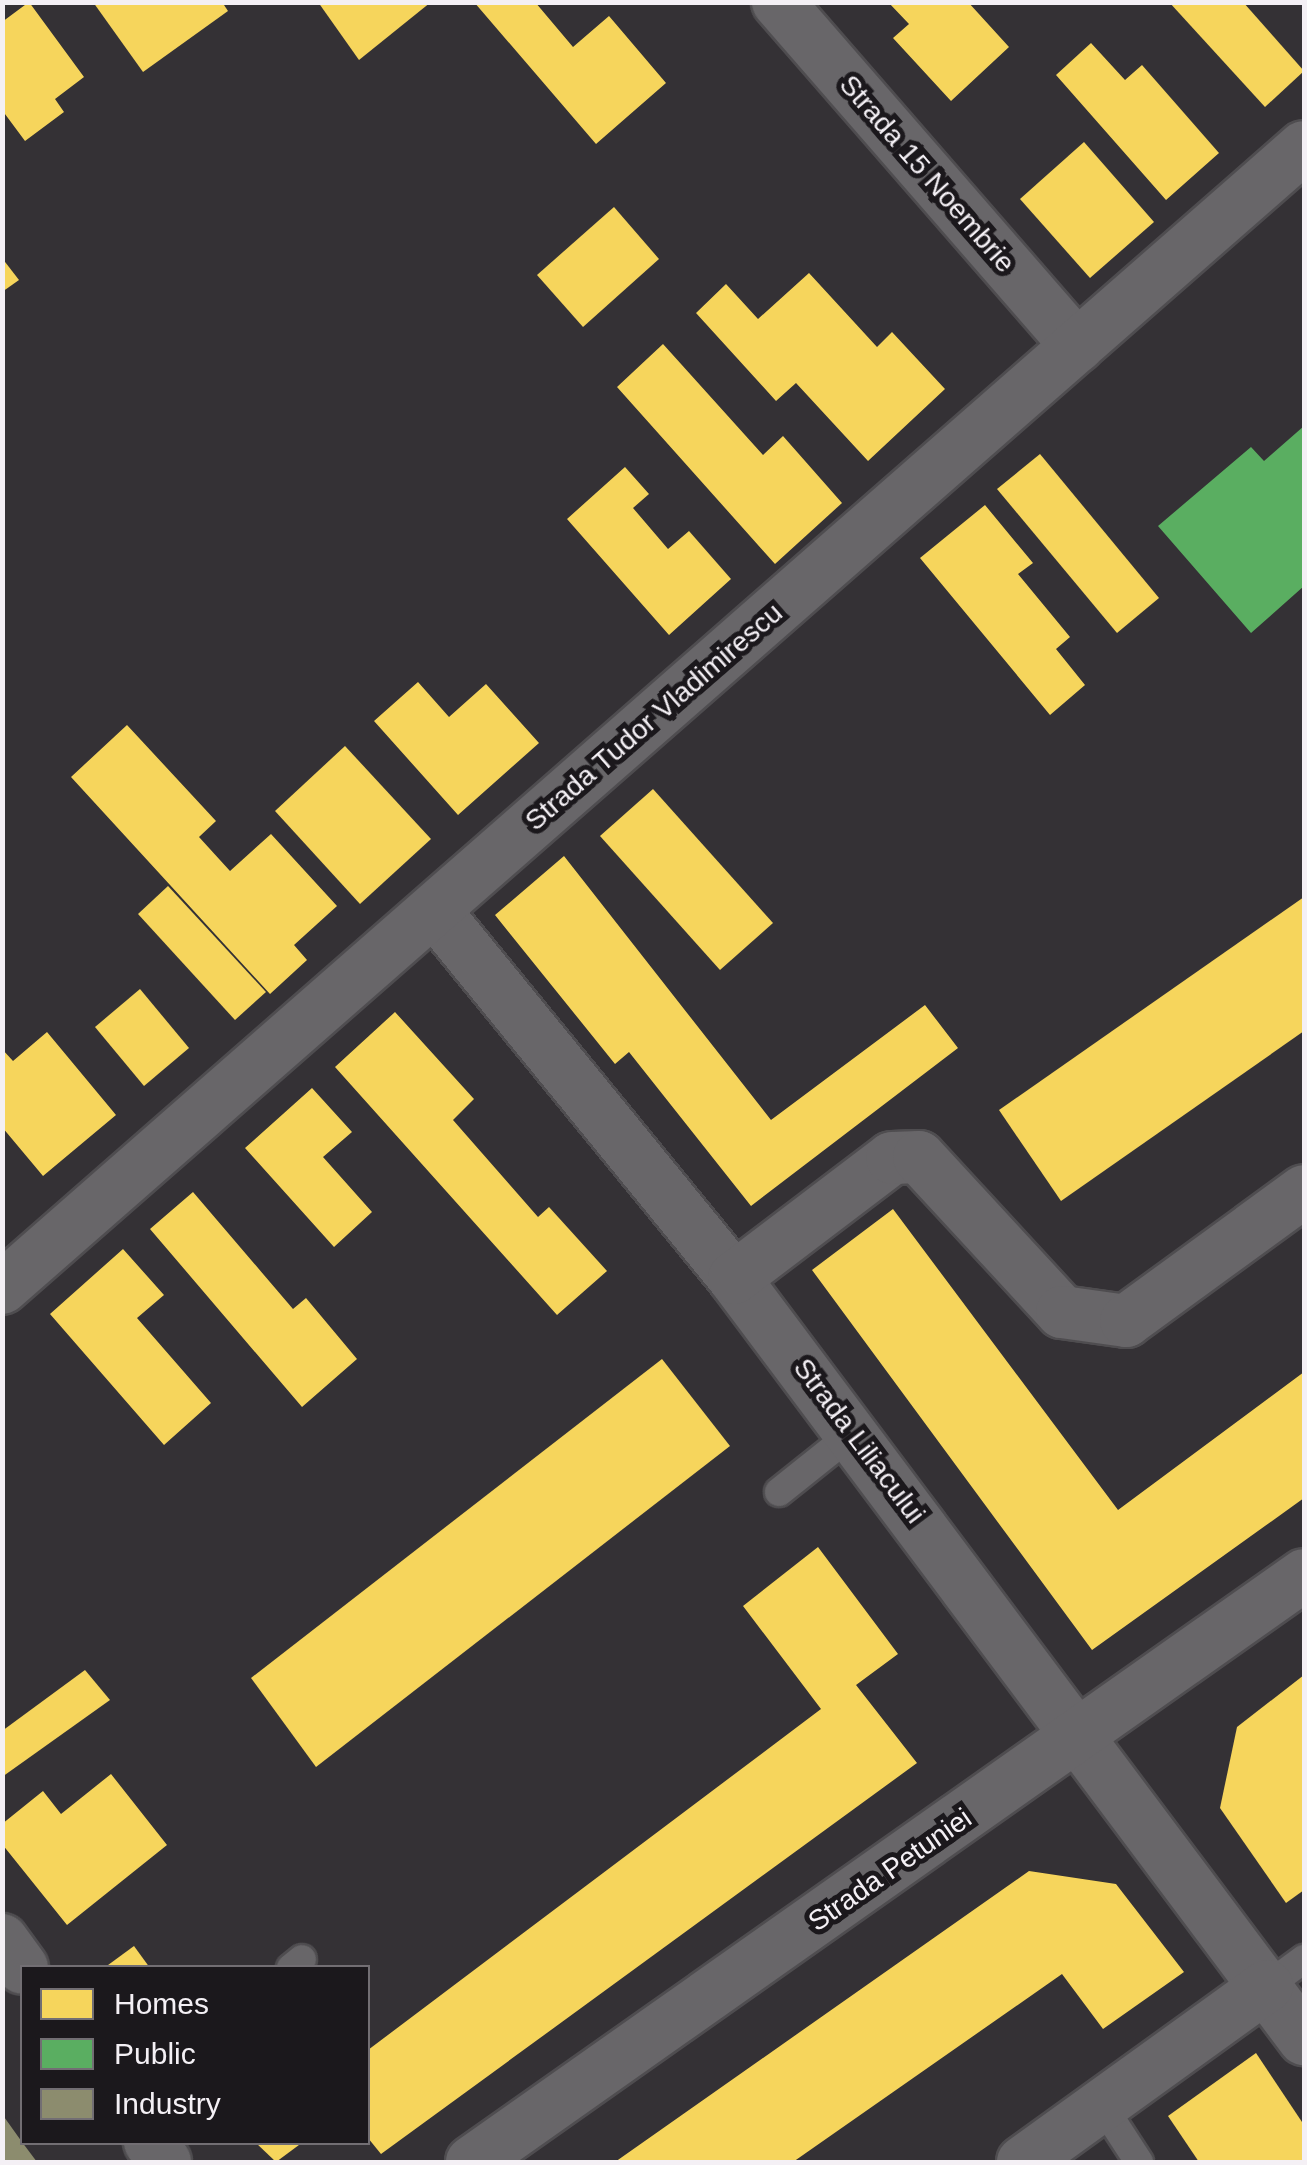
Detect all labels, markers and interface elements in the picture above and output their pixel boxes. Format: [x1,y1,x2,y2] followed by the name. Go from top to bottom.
[832,68,1022,280] street label: Strada 15 Noembrie
[518,596,790,838] street label: Strada Tudor Vladimirescu
[786,1352,932,1530] street label: Strada Liliacului
[802,1801,978,1939] street label: Strada Petuniei
[20,1965,370,2145] legend
[114,1987,209,2020] text: Homes
[114,2037,196,2070] text: Public
[114,2087,221,2120] text: Industry

